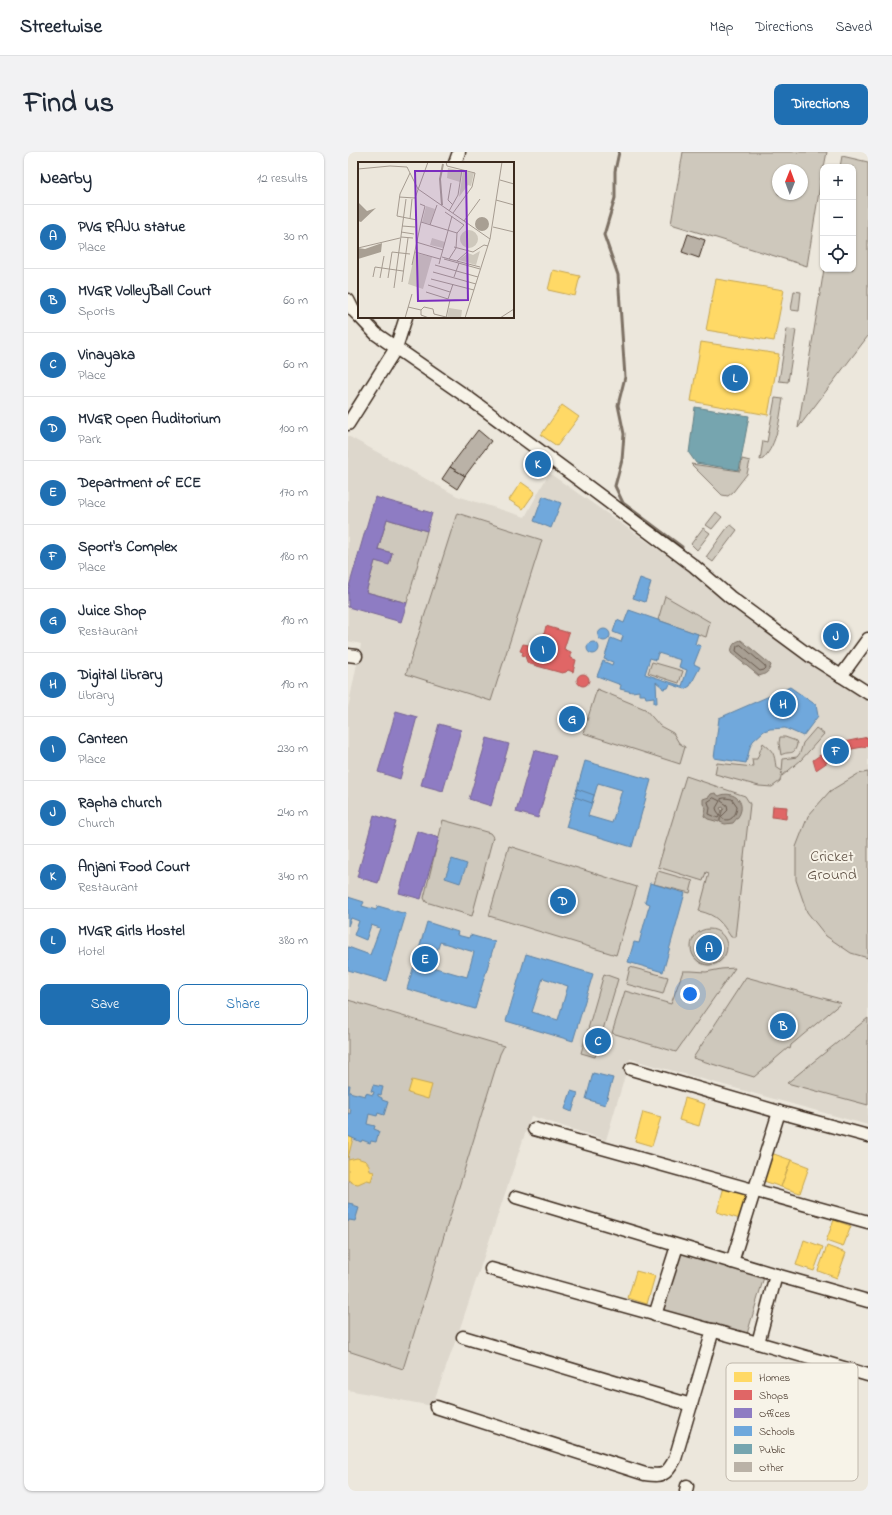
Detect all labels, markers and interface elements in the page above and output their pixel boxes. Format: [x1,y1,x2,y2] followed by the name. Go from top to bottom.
[20,14,102,41] text: Streetwise
[710,17,733,38] text: Map
[755,17,813,38] text: Directions
[835,17,872,38] text: Saved
[24,84,114,125] text: Find us
[774,84,868,125] button: Directions
[358,162,514,318] inset map
[772,164,808,200] north arrow
[820,164,856,272] map controls
[820,164,856,200] button: +
[40,166,92,191] text: Nearby
[257,169,308,188] text: 12 results
[820,200,856,236] button: −
[78,216,185,238] text: PVG RAJU statue
[49,227,57,246] text: A
[284,227,308,246] text: 30 m
[820,236,856,272] button: locate
[78,238,106,257] text: Place
[78,280,211,302] text: MVGR VolleyBall Court
[49,291,57,310] text: B
[283,291,308,310] text: 60 m
[78,302,115,321] text: Sports
[78,344,135,366] text: Vinayaka
[49,355,57,374] text: C
[283,355,308,374] text: 60 m
[722,363,748,393] pin: L
[78,366,106,385] text: Place
[78,408,221,430] text: MVGR Open Auditorium
[48,419,58,438] text: D
[279,419,308,438] text: 100 m
[78,430,102,449] text: Park
[525,449,551,479] pin: K
[78,472,201,494] text: Department of ECE
[49,483,57,502] text: E
[280,483,308,502] text: 170 m
[78,494,106,513] text: Place
[78,536,178,558] text: Sport's Complex
[49,547,57,566] text: F
[280,547,308,566] text: 180 m
[78,558,106,577] text: Place
[78,600,146,622] text: Juice Shop
[49,611,57,630] text: G
[281,611,308,630] text: 190 m
[823,621,849,651] pin: J
[78,622,138,641] text: Restaurant
[530,634,556,664] pin: I
[78,664,162,686] text: Digital Library
[49,675,57,694] text: H
[281,675,308,694] text: 190 m
[78,686,114,705] text: Library
[770,689,796,719] pin: H
[559,704,585,734] pin: G
[78,728,128,750] text: Canteen
[823,736,849,766] pin: F
[51,739,55,758] text: I
[277,739,308,758] text: 230 m
[78,750,106,769] text: Place
[78,792,162,814] text: Rapha church
[50,803,56,822] text: J
[277,803,308,822] text: 240 m
[78,814,115,833] text: Church
[807,845,857,887] park label: Cricket Ground
[78,856,190,878] text: Anjani Food Court
[50,867,56,886] text: K
[278,867,308,886] text: 340 m
[78,878,138,897] text: Restaurant
[550,886,576,916] pin: D
[78,920,185,942] text: MVGR Girls Hostel
[51,931,55,950] text: L
[279,931,308,950] text: 380 m
[696,933,722,963] pin: A
[78,942,105,961] text: Hotel
[412,944,438,974] pin: E
[40,984,170,1025] button: Save
[178,984,308,1025] button: Share
[680,984,700,1004] your location
[770,1011,796,1041] pin: B
[585,1026,611,1056] pin: C
[726,1363,858,1481] legend
[759,1370,791,1386] text: Homes
[759,1388,789,1404] text: Shops
[759,1406,790,1422] text: Offices
[759,1424,795,1440] text: Schools
[759,1442,785,1458] text: Public
[759,1460,784,1476] text: Other

